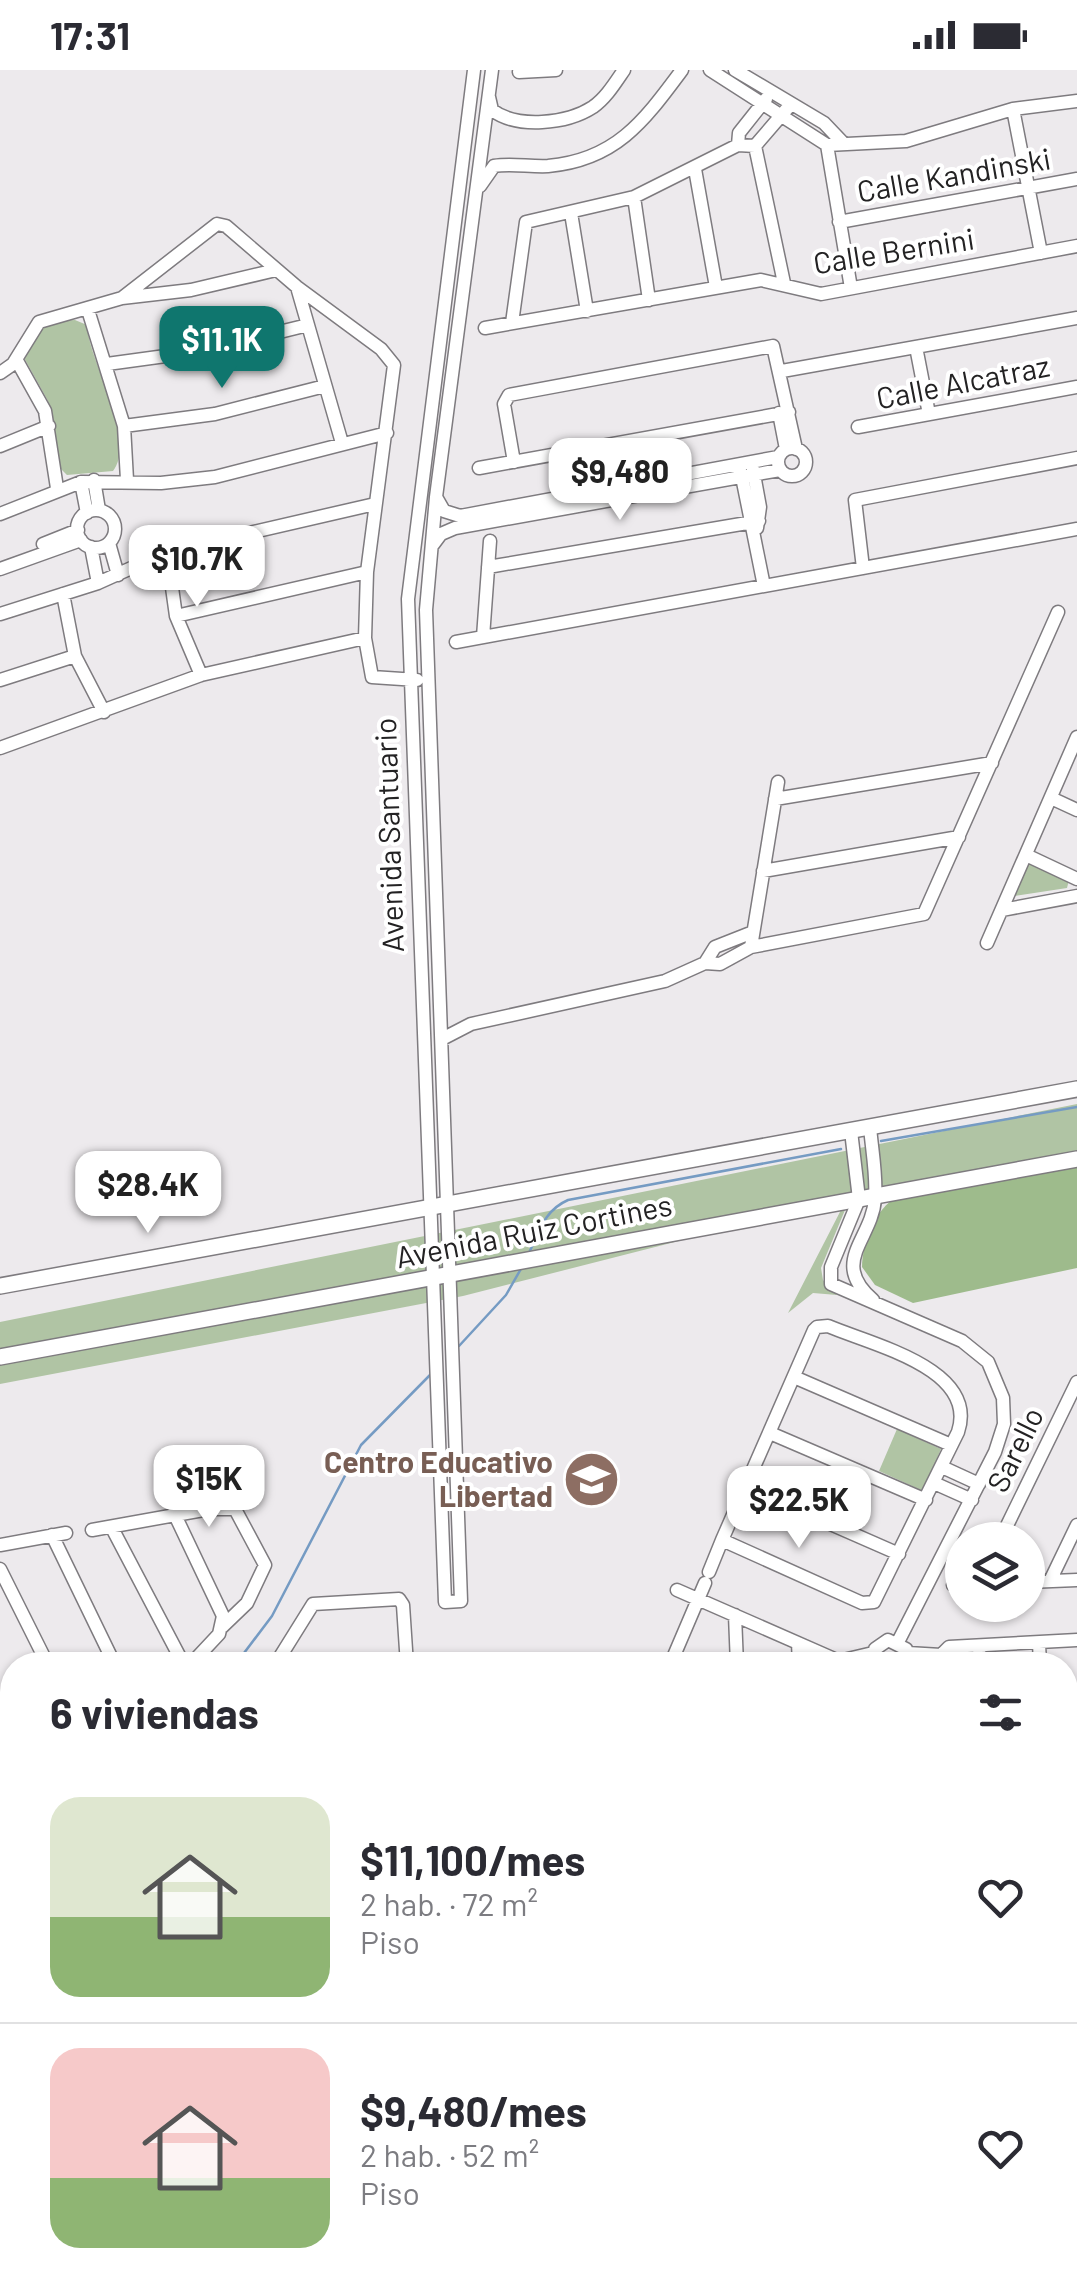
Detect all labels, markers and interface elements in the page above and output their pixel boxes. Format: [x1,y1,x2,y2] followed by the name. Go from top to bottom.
[50,12,130,58] text: 17:31
[854,139,1053,209] street label: Calle Kandinski
[811,220,977,281] street label: Calle Bernini
[141,306,303,391] pin: $11.1K
[181,319,263,357] text: $11.1K
[873,347,1052,415] street label: Calle Alcatraz
[539,438,701,523] pin: $9,480
[571,451,669,489] text: $9,480
[116,525,278,610] pin: $10.7K
[151,538,243,576] text: $10.7K
[366,717,410,953] street label: Avenida Santuario
[67,1151,229,1236] pin: $28.4K
[97,1164,199,1202] text: $28.4K
[392,1186,675,1274] street label: Avenida Ruiz Cortines
[978,1401,1050,1497] street label: Sarello
[324,1443,553,1513] place label: Centro Educativo Libertad
[150,1445,268,1530] pin: $15K
[562,1450,622,1510] school or university icon: Centro Educativo Libertad
[176,1458,242,1496] text: $15K
[718,1466,880,1551] pin: $22.5K
[749,1479,849,1517] text: $22.5K
[945,1522,1045,1622] map controls
[945,1522,1045,1622] button: layers
[973,1685,1028,1740] icon: filters
[50,1687,259,1737] text: 6 viviendas
[360,1834,585,1884] text: $11,100/mes
[130,1837,250,1957] icon: home
[973,1870,1028,1925] icon: heart
[360,1884,538,1922] text: 2 hab. · 72 m²
[360,1922,420,1960] text: Piso
[360,2085,587,2135] text: $9,480/mes
[130,2088,250,2208] icon: home
[973,2121,1028,2176] icon: heart
[360,2135,539,2173] text: 2 hab. · 52 m²
[360,2173,420,2211] text: Piso

